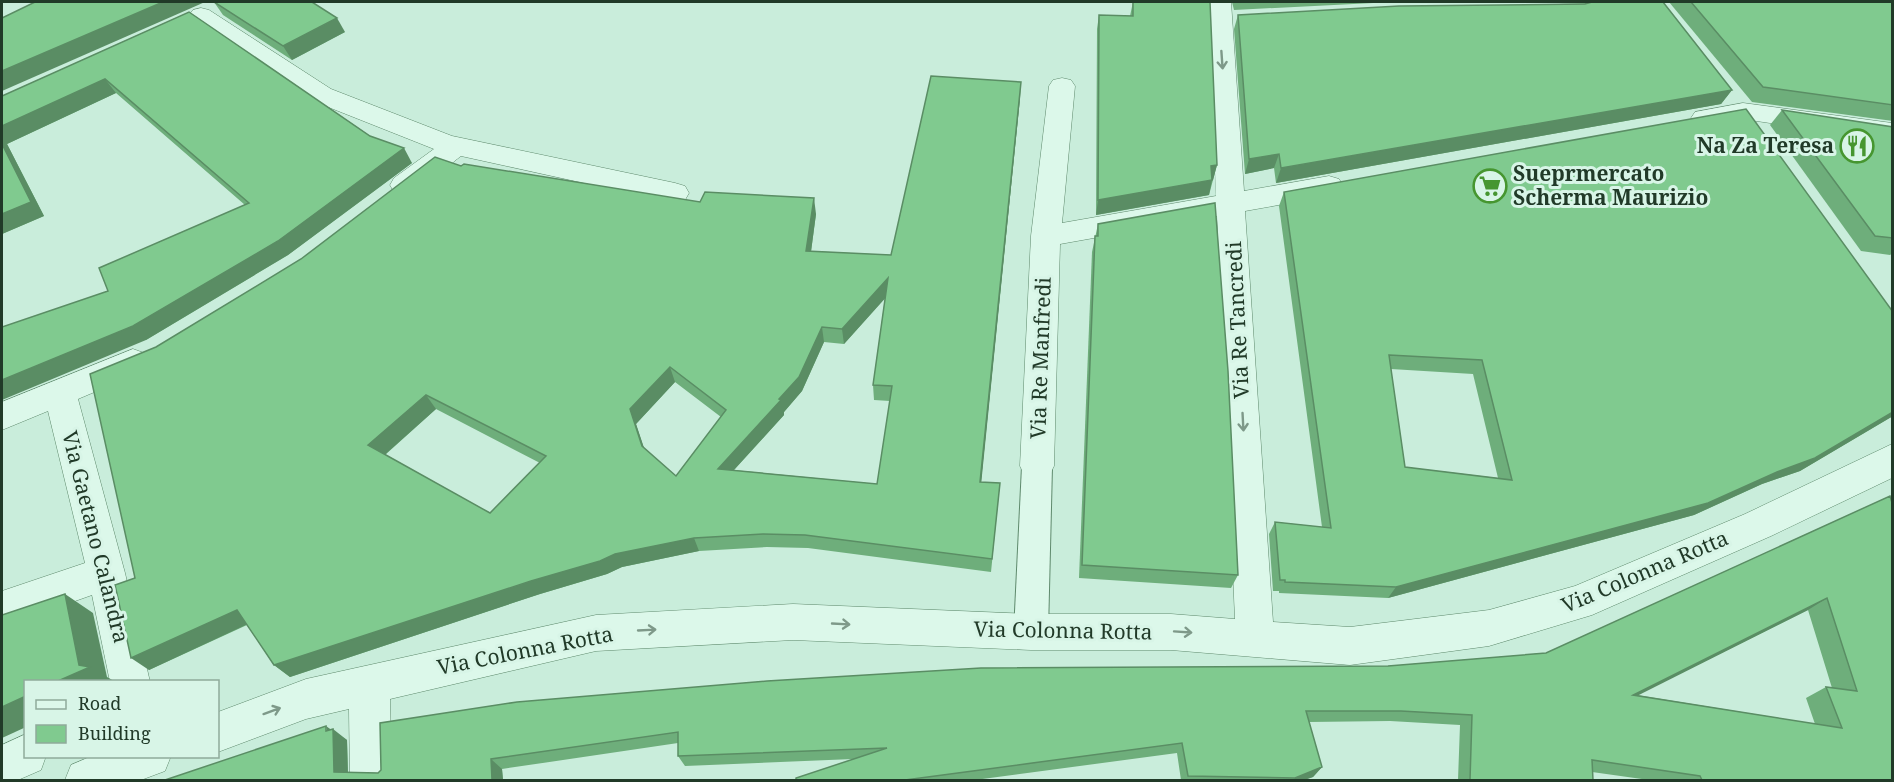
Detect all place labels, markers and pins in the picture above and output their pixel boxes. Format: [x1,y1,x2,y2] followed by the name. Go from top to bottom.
[1839,128,1875,164] restaurant icon: Na Za Teresa
[1697,131,1834,159] place label: Na Za Teresa
[1513,159,1708,211] place label: Sueprmercato Scherma Maurizio
[1472,168,1508,204] supermarket icon: Sueprmercato Scherma Maurizio

